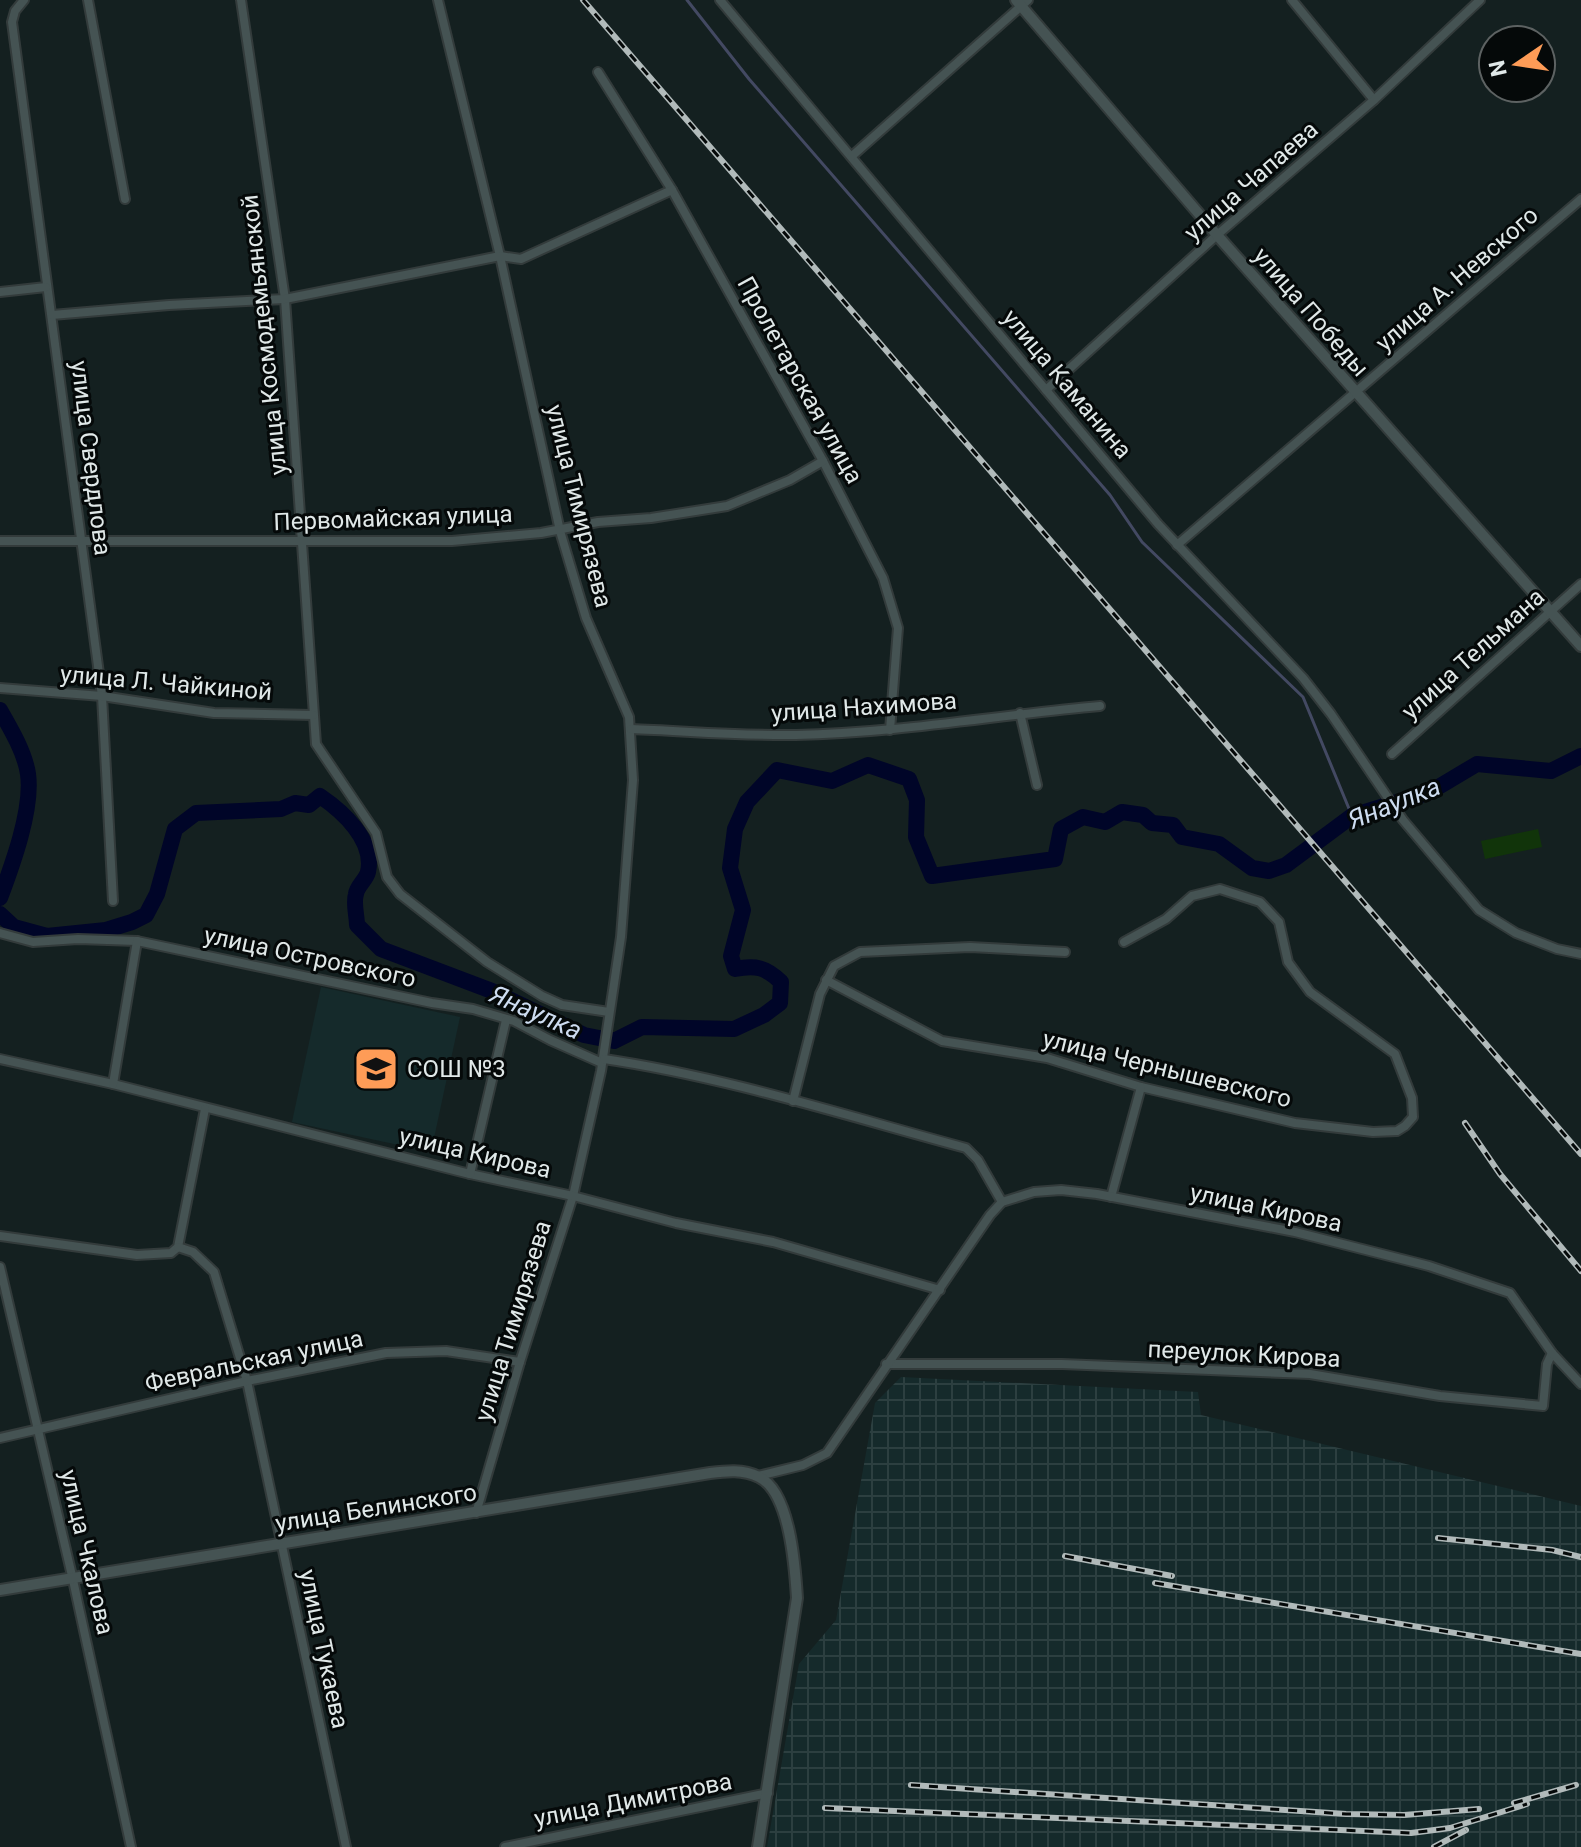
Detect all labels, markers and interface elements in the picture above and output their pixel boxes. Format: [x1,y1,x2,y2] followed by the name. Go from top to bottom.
[1477,24,1557,104] north arrow
[1484,58,1512,79] text: N
[1179,115,1323,247] street label: улица Чапаева
[235,193,293,477] street label: улица Космодемьянской
[1370,201,1544,357] street label: улица А. Невского
[1247,242,1375,382] street label: улица Победы
[732,272,868,488] street label: Пролетарская улица
[997,304,1137,464] street label: улица Каманина
[65,359,117,557] street label: улица Свердлова
[540,402,618,610] street label: улица Тимирязева
[273,500,513,536] street label: Первомайская улица
[1396,583,1550,725] street label: улица Тельмана
[59,660,273,706] street label: улица Л. Чайкиной
[770,687,958,727] street label: улица Нахимова
[1342,771,1445,836] water label: Янаулка
[202,921,418,993] street label: улица Островского
[484,978,587,1046] water label: Янаулка
[1040,1025,1294,1113] street label: улица Чернышевского
[352,1045,400,1093] school or university icon: СОШ №3
[407,1055,506,1083] place label: СОШ №3
[396,1122,554,1184] street label: улица Кирова
[1187,1178,1345,1238] street label: улица Кирова
[469,1217,557,1425] street label: улица Тимирязева
[143,1324,365,1398] street label: Февральская улица
[1147,1335,1341,1373] street label: переулок Кирова
[54,1467,120,1637] street label: улица Чкалова
[273,1478,479,1538] street label: улица Белинского
[293,1567,355,1731] street label: улица Тукаева
[532,1767,734,1833] street label: улица Димитрова

